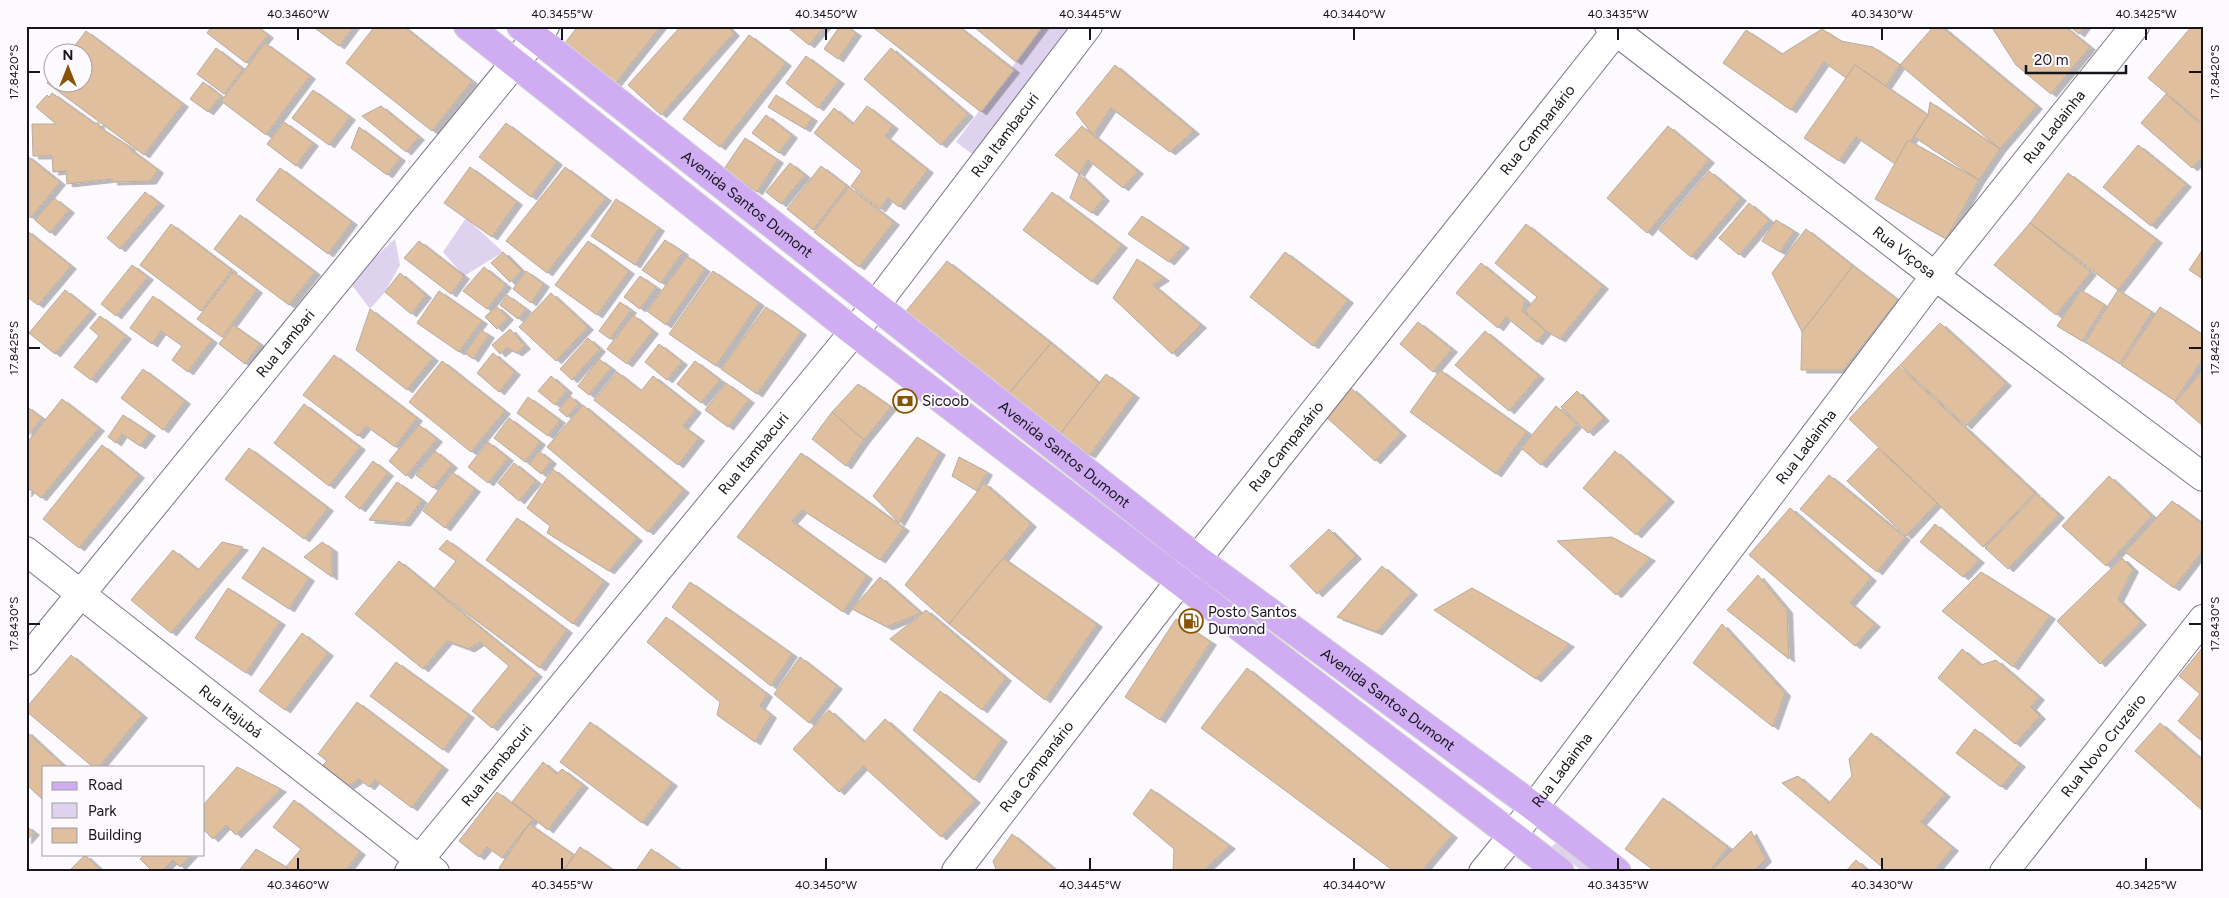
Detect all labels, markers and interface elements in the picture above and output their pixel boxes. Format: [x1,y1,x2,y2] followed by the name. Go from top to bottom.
[267,7,330,21] text: 40.3460°W
[531,7,593,21] text: 40.3455°W
[795,7,858,21] text: 40.3450°W
[1059,7,1121,21] text: 40.3445°W
[1323,7,1386,21] text: 40.3440°W
[1588,7,1649,21] text: 40.3435°W
[1851,7,1913,21] text: 40.3430°W
[2115,7,2177,21] text: 40.3425°W
[42,42,92,92] north arrow
[2026,42,2126,74] scale bar
[7,45,21,99] text: 17.8420°S
[2208,45,2222,99] text: 17.8420°S
[63,47,73,64] text: N
[2034,51,2068,69] text: 20 m
[1496,81,1579,179] street label: Rua Campanário
[2019,87,2089,167] street label: Rua Ladainha
[967,89,1043,181] street label: Rua Itambacuri
[678,147,817,262] street label: Avenida Santos Dumont
[1869,223,1939,282] street label: Rua Viçosa
[252,306,319,381] street label: Rua Lambari
[7,321,21,375] text: 17.8425°S
[2208,321,2222,375] text: 17.8425°S
[892,388,918,414] bank icon: Sicoob
[922,392,969,410] place label: Sicoob
[995,397,1134,512] street label: Avenida Santos Dumont
[1245,397,1328,495] street label: Rua Campanário
[1772,406,1840,488] street label: Rua Ladainha
[715,409,792,498] street label: Rua Itambacuri
[7,597,21,651] text: 17.8430°S
[2208,597,2222,651] text: 17.8430°S
[1208,603,1297,638] place label: Posto Santos Dumond
[1178,608,1204,634] fuel station icon: Posto Santos Dumond
[1317,644,1459,755] street label: Avenida Santos Dumont
[195,681,266,742] street label: Rua Itajubá
[2057,690,2150,801] street label: Rua Novo Cruzeiro
[996,717,1078,816] street label: Rua Campanário
[458,721,536,810] street label: Rua Itambacuri
[1528,729,1596,811] street label: Rua Ladainha
[42,766,205,856] legend
[88,776,123,794] text: Road
[88,802,117,820] text: Park
[88,826,142,844] text: Building
[267,878,330,892] text: 40.3460°W
[531,878,593,892] text: 40.3455°W
[795,878,858,892] text: 40.3450°W
[1059,878,1121,892] text: 40.3445°W
[1323,878,1386,892] text: 40.3440°W
[1588,878,1649,892] text: 40.3435°W
[1851,878,1913,892] text: 40.3430°W
[2115,878,2177,892] text: 40.3425°W

